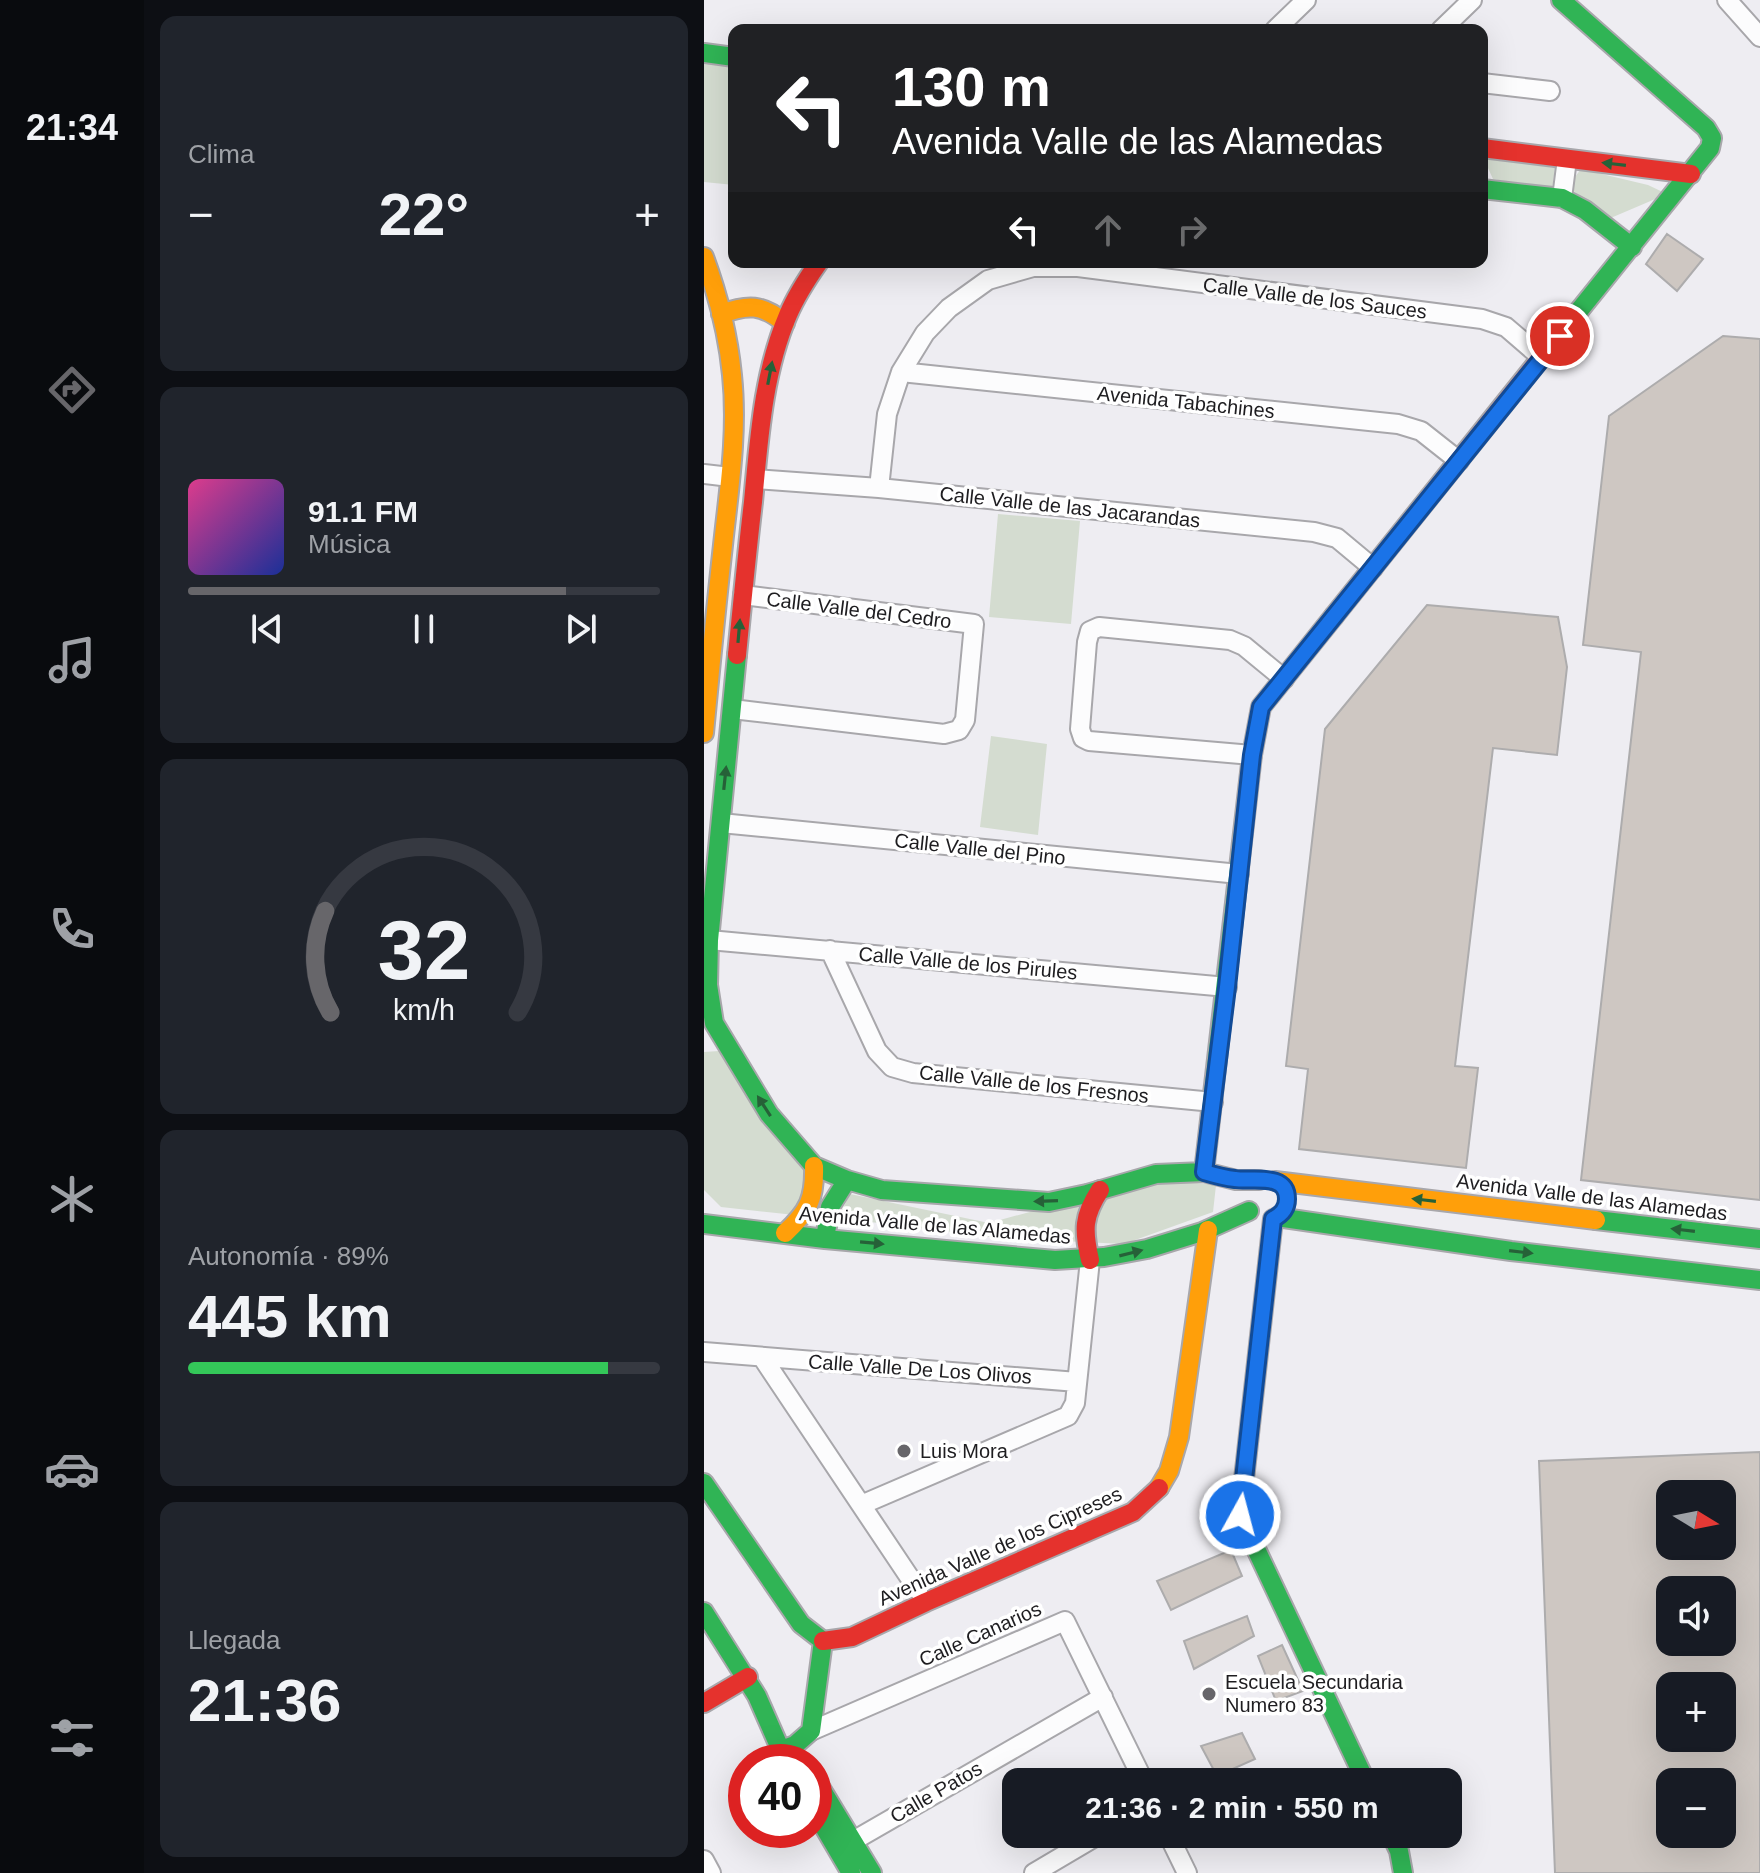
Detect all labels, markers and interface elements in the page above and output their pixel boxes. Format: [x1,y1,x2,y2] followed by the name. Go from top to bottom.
[892,55,1051,118] text: 130 m
[760,56,864,160] icon: left
[26,107,118,148] text: 21:34
[892,121,1383,162] text: Avenida Valle de las Alamedas
[188,139,254,169] text: Clima
[1601,158,1626,171] one-way arrow
[379,181,469,248] text: 22°
[188,190,214,239] text: −
[634,190,660,239] text: +
[1002,208,1046,252] icon: left
[1086,208,1130,252] icon: ahead
[1170,208,1214,252] icon: right
[1202,273,1428,323] street label: Calle Valle de los Sauces
[1526,302,1594,370] pin
[1538,314,1582,358] icon: arrive
[764,361,777,386] one-way arrow
[44,362,100,418] icon: directions
[1096,382,1276,422] street label: Avenida Tabachines
[939,482,1201,532] street label: Calle Valle de las Jacarandas
[308,495,418,528] text: 91.1 FM
[308,529,390,559] text: Música
[765,588,953,632] street label: Calle Valle del Cedro
[245,607,289,651] icon: previous
[402,607,446,651] icon: pause
[559,607,603,651] icon: next
[733,619,746,644] one-way arrow
[44,632,100,688] icon: music
[719,765,732,790] one-way arrow
[893,829,1067,869] street label: Calle Valle del Pino
[44,901,100,957] icon: phone
[378,903,470,996] text: 32
[858,942,1078,984] street label: Calle Valle de los Pirules
[393,994,455,1026] text: km/h
[918,1061,1150,1107] street label: Calle Valle de los Fresnos
[758,1095,772,1117] one-way arrow
[1455,1169,1729,1225] street label: Avenida Valle de las Alamedas
[44,1171,100,1227] icon: climate
[1411,1193,1436,1206] one-way arrow
[1033,1194,1058,1207] one-way arrow
[798,1202,1072,1248] street label: Avenida Valle de las Alamedas
[1670,1223,1695,1236] one-way arrow
[860,1237,885,1250] one-way arrow
[188,1241,389,1271] text: Autonomía · 89%
[1509,1246,1534,1259] one-way arrow
[1118,1247,1143,1259] one-way arrow
[188,1283,392,1350] text: 445 km
[807,1350,1033,1388] street label: Calle Valle De Los Olivos
[920,1440,1009,1462] place label: Luis Mora
[44,1441,100,1497] icon: car
[895,1442,913,1460] marker: Luis Mora
[1198,1473,1282,1557] position arrow
[1656,1480,1736,1560] north arrow
[1656,1480,1736,1848] map controls
[875,1482,1125,1610] street label: Avenida Valle de los Cipreses
[1656,1576,1736,1656] button: sound
[916,1597,1044,1671] street label: Calle Canarios
[188,1625,281,1655] text: Llegada
[188,1667,341,1734] text: 21:36
[1225,1671,1404,1716] place label: Escuela Secundaria Numero 83
[1656,1672,1736,1752] button: +
[1200,1685,1218,1703] marker: Escuela Secundaria Numero 83
[44,1710,100,1766] icon: filters
[728,1744,832,1848] speed limit sign: 40
[886,1757,986,1827] street label: Calle Patos
[1656,1768,1736,1848] button: −
[1085,1791,1379,1824] text: 21:36 · 2 min · 550 m

